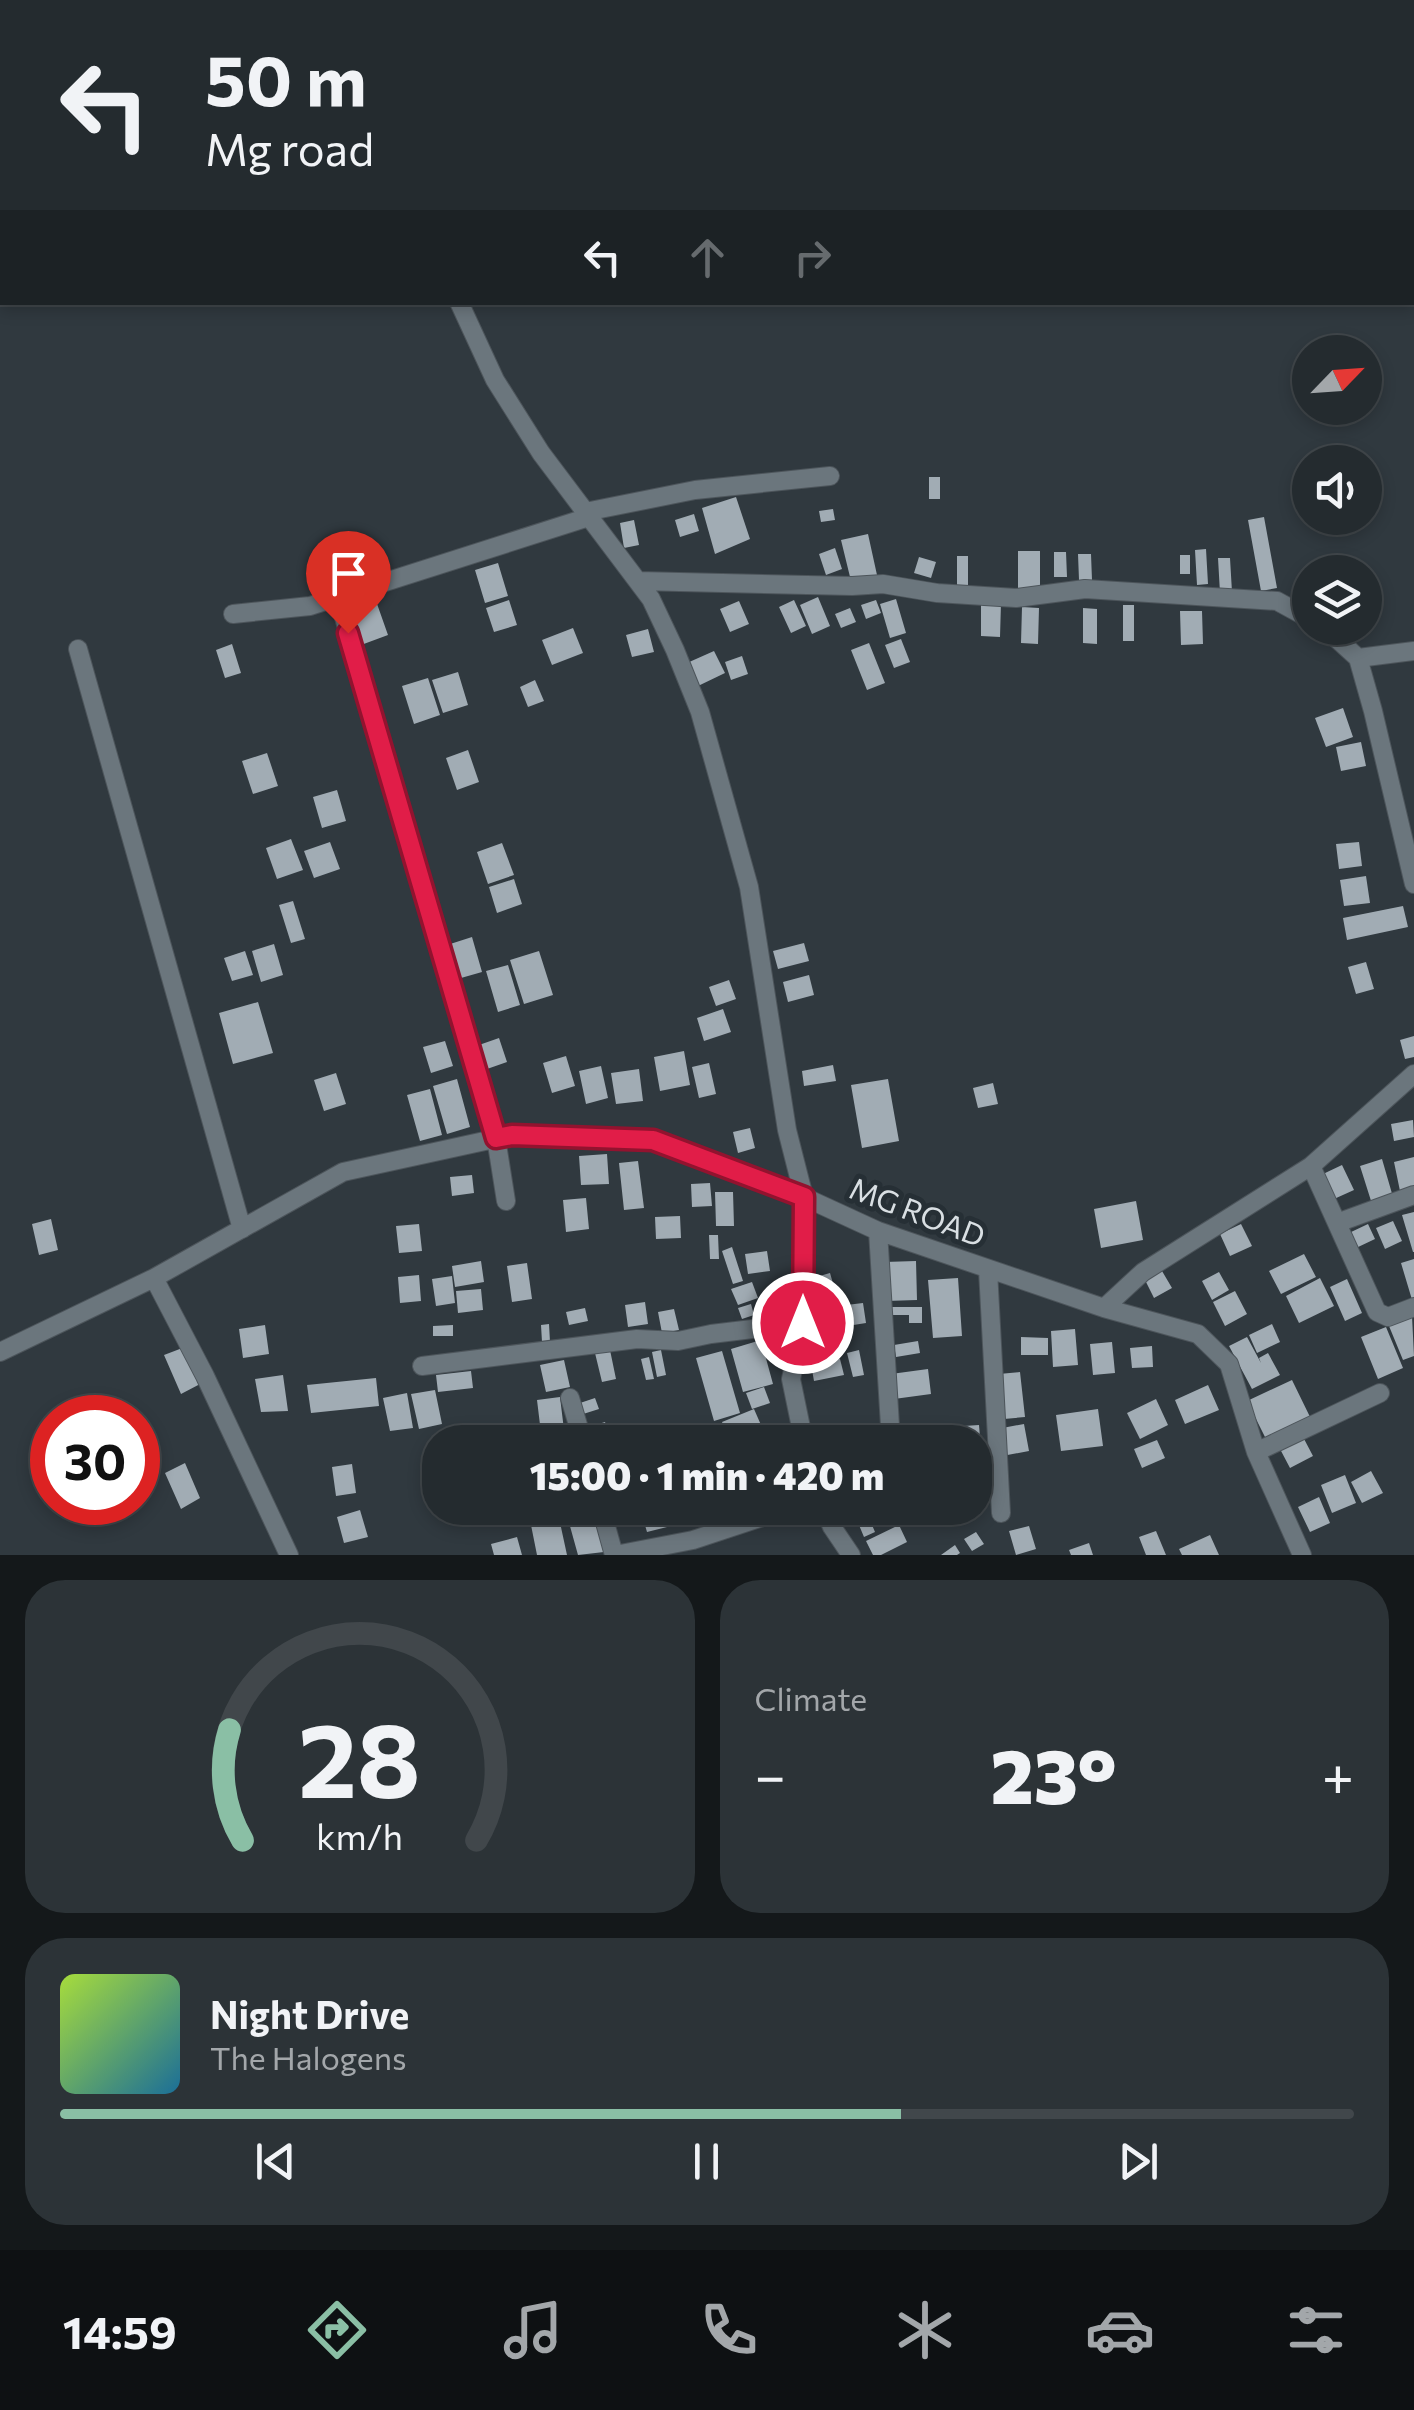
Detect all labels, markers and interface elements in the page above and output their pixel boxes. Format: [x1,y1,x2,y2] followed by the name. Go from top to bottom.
[205,35,367,120] text: 50 m
[40,40,170,170] icon: left
[205,120,374,175] text: Mg road
[575,230,630,285] icon: left
[680,230,735,285] icon: ahead
[785,230,840,285] icon: right
[1292,335,1382,425] north arrow
[1292,335,1382,645] map controls
[1292,445,1382,535] button: sound
[306,531,391,634] pin
[321,546,376,601] icon: arrive
[1292,555,1382,645] button: layers
[845,1168,991,1253] street label: MG ROAD
[751,1271,855,1375] position arrow
[30,1395,160,1525] speed limit sign: 30
[530,1451,884,1498] text: 15:00 · 1 min · 420 m
[755,1678,867,1718] text: Climate
[298,1692,421,1819] text: 28
[991,1728,1117,1819] text: 23°
[755,1740,786,1807] text: −
[1322,1740,1354,1807] text: +
[316,1814,403,1857] text: km/h
[210,1990,409,2037] text: Night Drive
[210,2037,407,2077] text: The Halogens
[248,2134,303,2189] icon: previous
[679,2134,734,2189] icon: pause
[1111,2134,1166,2189] icon: next
[302,2295,372,2365] icon: directions
[498,2295,568,2365] icon: music
[694,2295,764,2365] icon: phone
[890,2295,960,2365] icon: climate
[1085,2295,1155,2365] icon: car
[1281,2295,1351,2365] icon: filters
[63,2303,177,2358] text: 14:59

